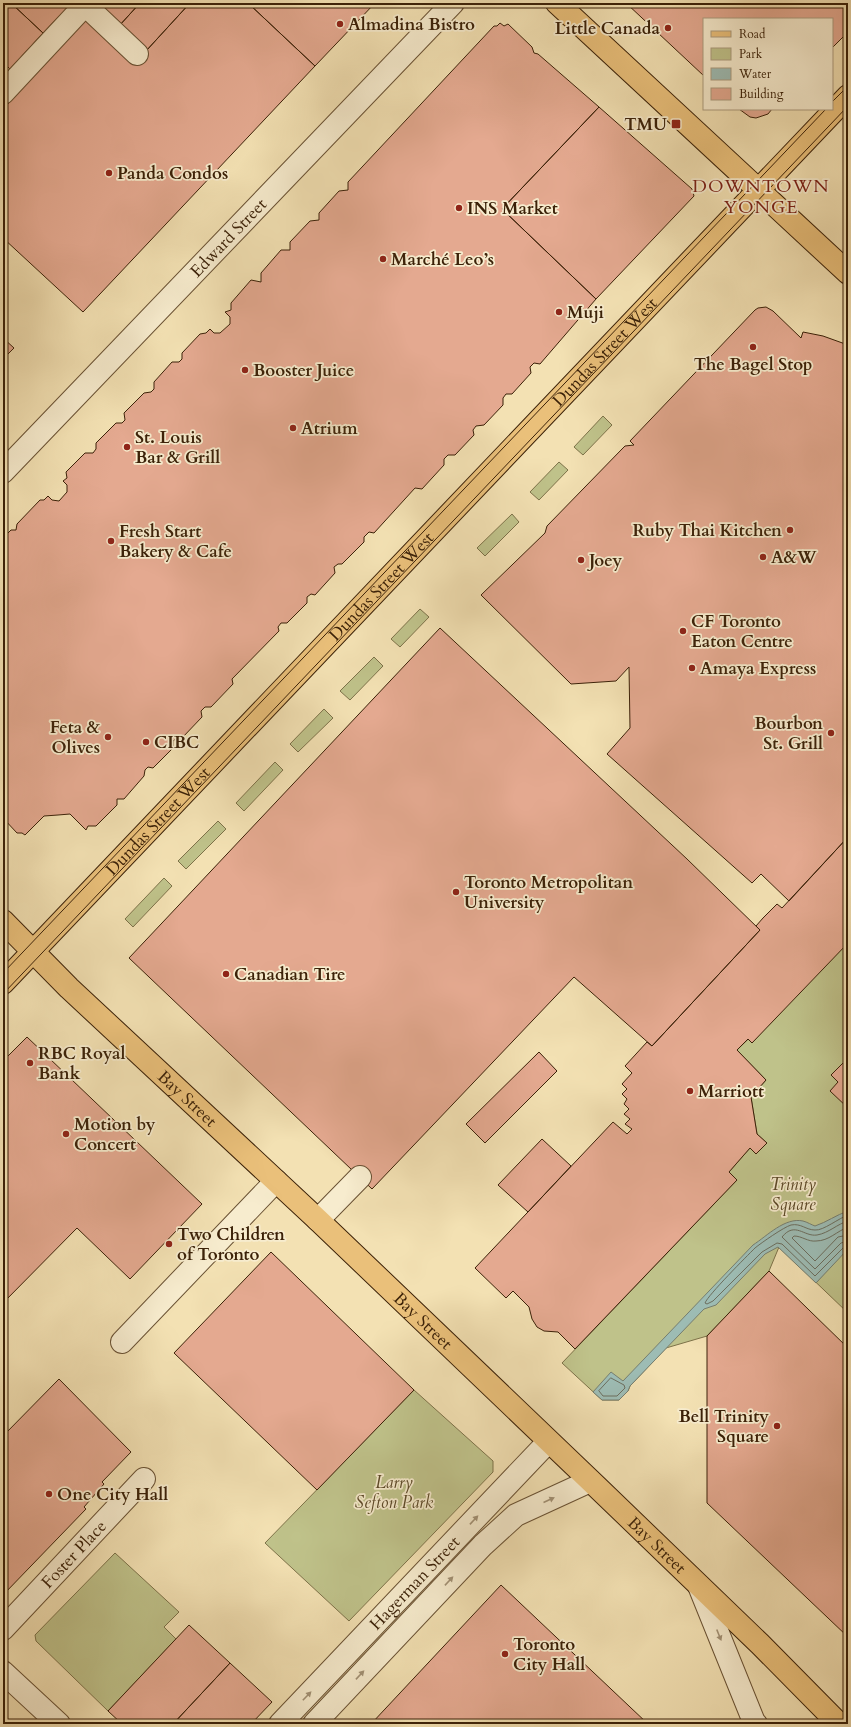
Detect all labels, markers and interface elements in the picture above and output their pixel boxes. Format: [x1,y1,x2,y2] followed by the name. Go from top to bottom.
[348,13,475,36] place label: Almadina Bistro
[555,17,661,40] place label: Little Canada
[703,18,833,110] legend
[335,19,345,29] marker: Almadina Bistro
[663,23,673,33] marker: Little Canada
[739,26,766,42] text: Road
[739,46,763,62] text: Park
[738,66,772,82] text: Water
[739,86,784,102] text: Building
[624,113,667,136] place label: TMU
[670,118,682,130] marker: TMU
[117,162,228,185] place label: Panda Condos
[104,168,114,178] marker: Panda Condos
[692,174,830,220] district label: DOWNTOWN YONGE
[185,193,272,282] street label: Edward Street
[467,197,558,220] place label: INS Market
[454,203,464,213] marker: INS Market
[391,248,494,271] place label: Marché Leo’s
[378,254,388,264] marker: Marché Leo’s
[547,292,663,412] street label: Dundas Street West
[567,301,604,324] place label: Muji
[554,307,564,317] marker: Muji
[748,342,758,352] marker: The Bagel Stop
[694,353,812,376] place label: The Bagel Stop
[253,359,354,382] place label: Booster Juice
[240,365,250,375] marker: Booster Juice
[301,417,358,440] place label: Atrium
[288,423,298,433] marker: Atrium
[135,426,220,469] place label: St. Louis Bar & Grill
[122,442,132,452] marker: St. Louis Bar & Grill
[633,519,782,542] place label: Ruby Thai Kitchen
[119,520,232,563] place label: Fresh Start Bakery & Cafe
[785,525,795,535] marker: Ruby Thai Kitchen
[324,527,439,646] street label: Dundas Street West
[106,536,116,546] marker: Fresh Start Bakery & Cafe
[771,546,817,569] place label: A&W
[586,549,622,572] place label: Joey
[758,552,768,562] marker: A&W
[576,555,586,565] marker: Joey
[691,610,793,653] place label: CF Toronto Eaton Centre
[678,626,688,636] marker: CF Toronto Eaton Centre
[700,657,816,680] place label: Amaya Express
[687,663,697,673] marker: Amaya Express
[754,712,823,755] place label: Bourbon St. Grill
[50,716,100,759] place label: Feta & Olives
[826,728,836,738] marker: Bourbon St. Grill
[154,731,199,754] place label: CIBC
[103,732,113,742] marker: Feta & Olives
[141,737,151,747] marker: CIBC
[100,761,216,881] street label: Dundas Street West
[464,871,633,914] place label: Toronto Metropolitan University
[451,887,461,897] marker: Toronto Metropolitan University
[234,963,346,986] place label: Canadian Tire
[221,969,231,979] marker: Canadian Tire
[38,1042,125,1085] place label: RBC Royal Bank
[25,1058,35,1068] marker: RBC Royal Bank
[152,1065,222,1133] street label: Bay Street
[698,1080,764,1103] place label: Marriott
[685,1086,695,1096] marker: Marriott
[74,1113,156,1156] place label: Motion by Concert
[61,1129,71,1139] marker: Motion by Concert
[770,1173,817,1216] park label: Trinity Square
[177,1223,285,1266] place label: Two Children of Toronto
[164,1239,174,1249] marker: Two Children of Toronto
[388,1287,458,1355] street label: Bay Street
[679,1405,769,1448] place label: Bell Trinity Square
[772,1421,782,1431] marker: Bell Trinity Square
[355,1471,434,1514] park label: Larry Sefton Park
[57,1483,168,1506] place label: One City Hall
[44,1489,54,1499] marker: One City Hall
[543,1497,555,1503] one-way arrow
[622,1511,692,1579] street label: Bay Street
[36,1515,112,1593] street label: Foster Place
[469,1515,479,1525] one-way arrow
[364,1530,465,1635] street label: Hagerman Street
[444,1576,454,1586] one-way arrow
[716,1630,722,1642] one-way arrow
[513,1633,585,1676] place label: Toronto City Hall
[500,1649,510,1659] marker: Toronto City Hall
[355,1670,365,1680] one-way arrow
[303,1691,312,1701] one-way arrow

